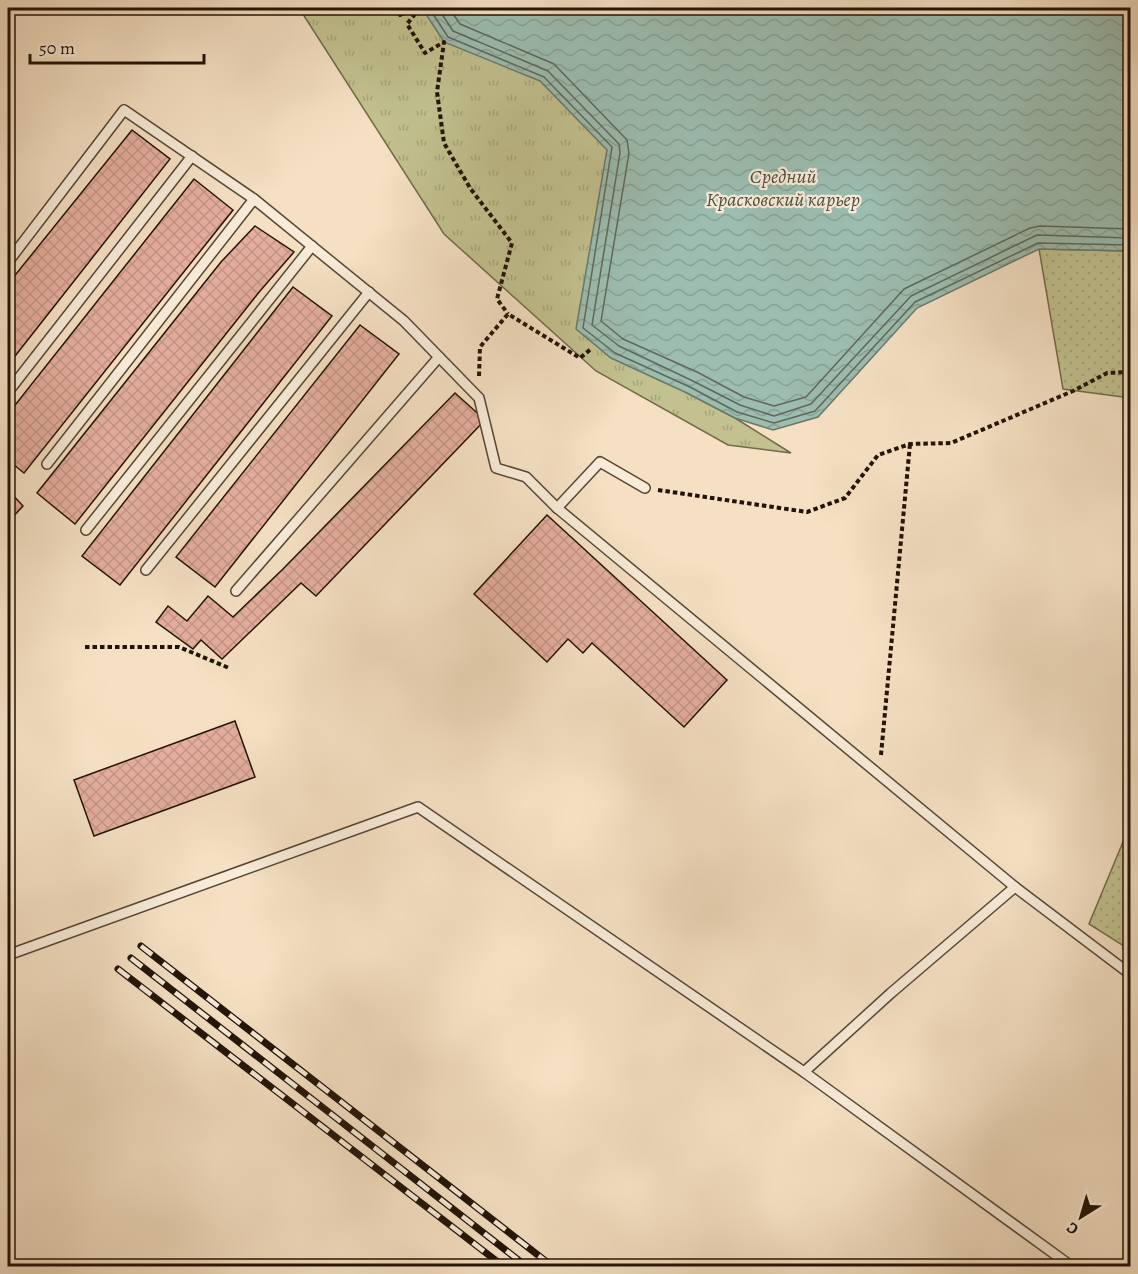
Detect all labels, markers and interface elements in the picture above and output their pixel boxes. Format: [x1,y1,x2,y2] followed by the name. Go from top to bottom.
[30,27,204,65] scale bar
[39,36,75,60] text: 50 m
[706,163,860,213] water label: Средний Красковский карьер
[1051,1187,1111,1247] north arrow
[1062,1216,1083,1240] text: С

